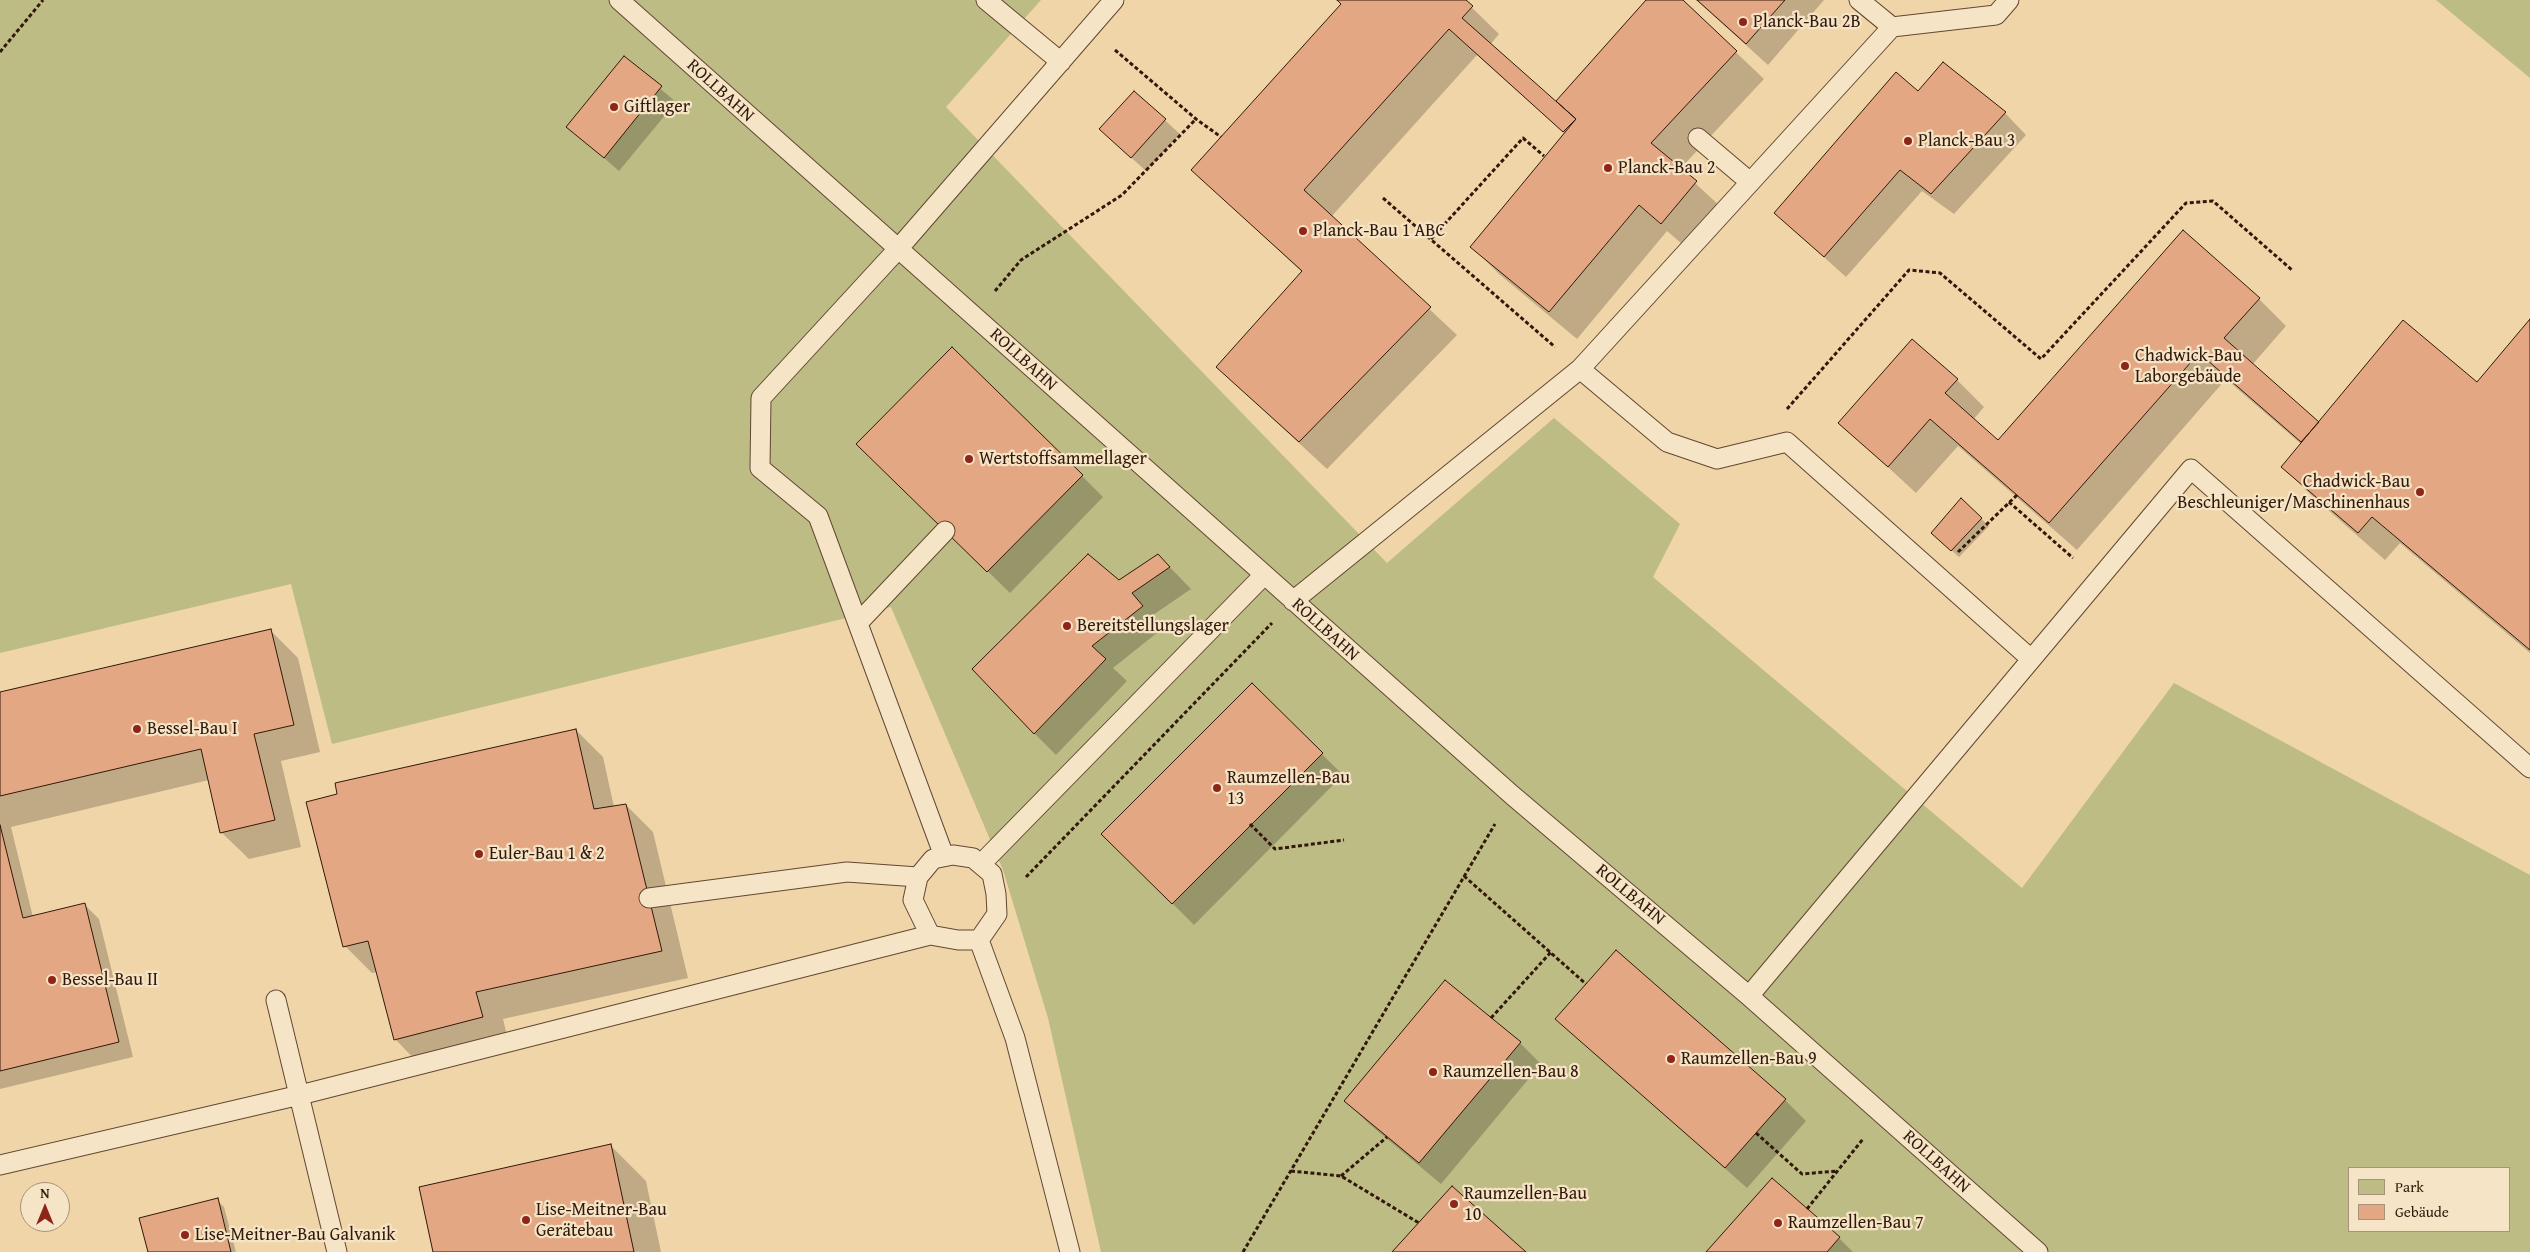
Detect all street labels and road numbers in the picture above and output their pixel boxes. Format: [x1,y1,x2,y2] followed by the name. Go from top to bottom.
[682,55,758,127] street label: ROLLBAHN
[985,324,1061,396] street label: ROLLBAHN
[1287,594,1363,666] street label: ROLLBAHN
[1591,860,1669,930] street label: ROLLBAHN
[1898,1126,1974,1198] street label: ROLLBAHN

